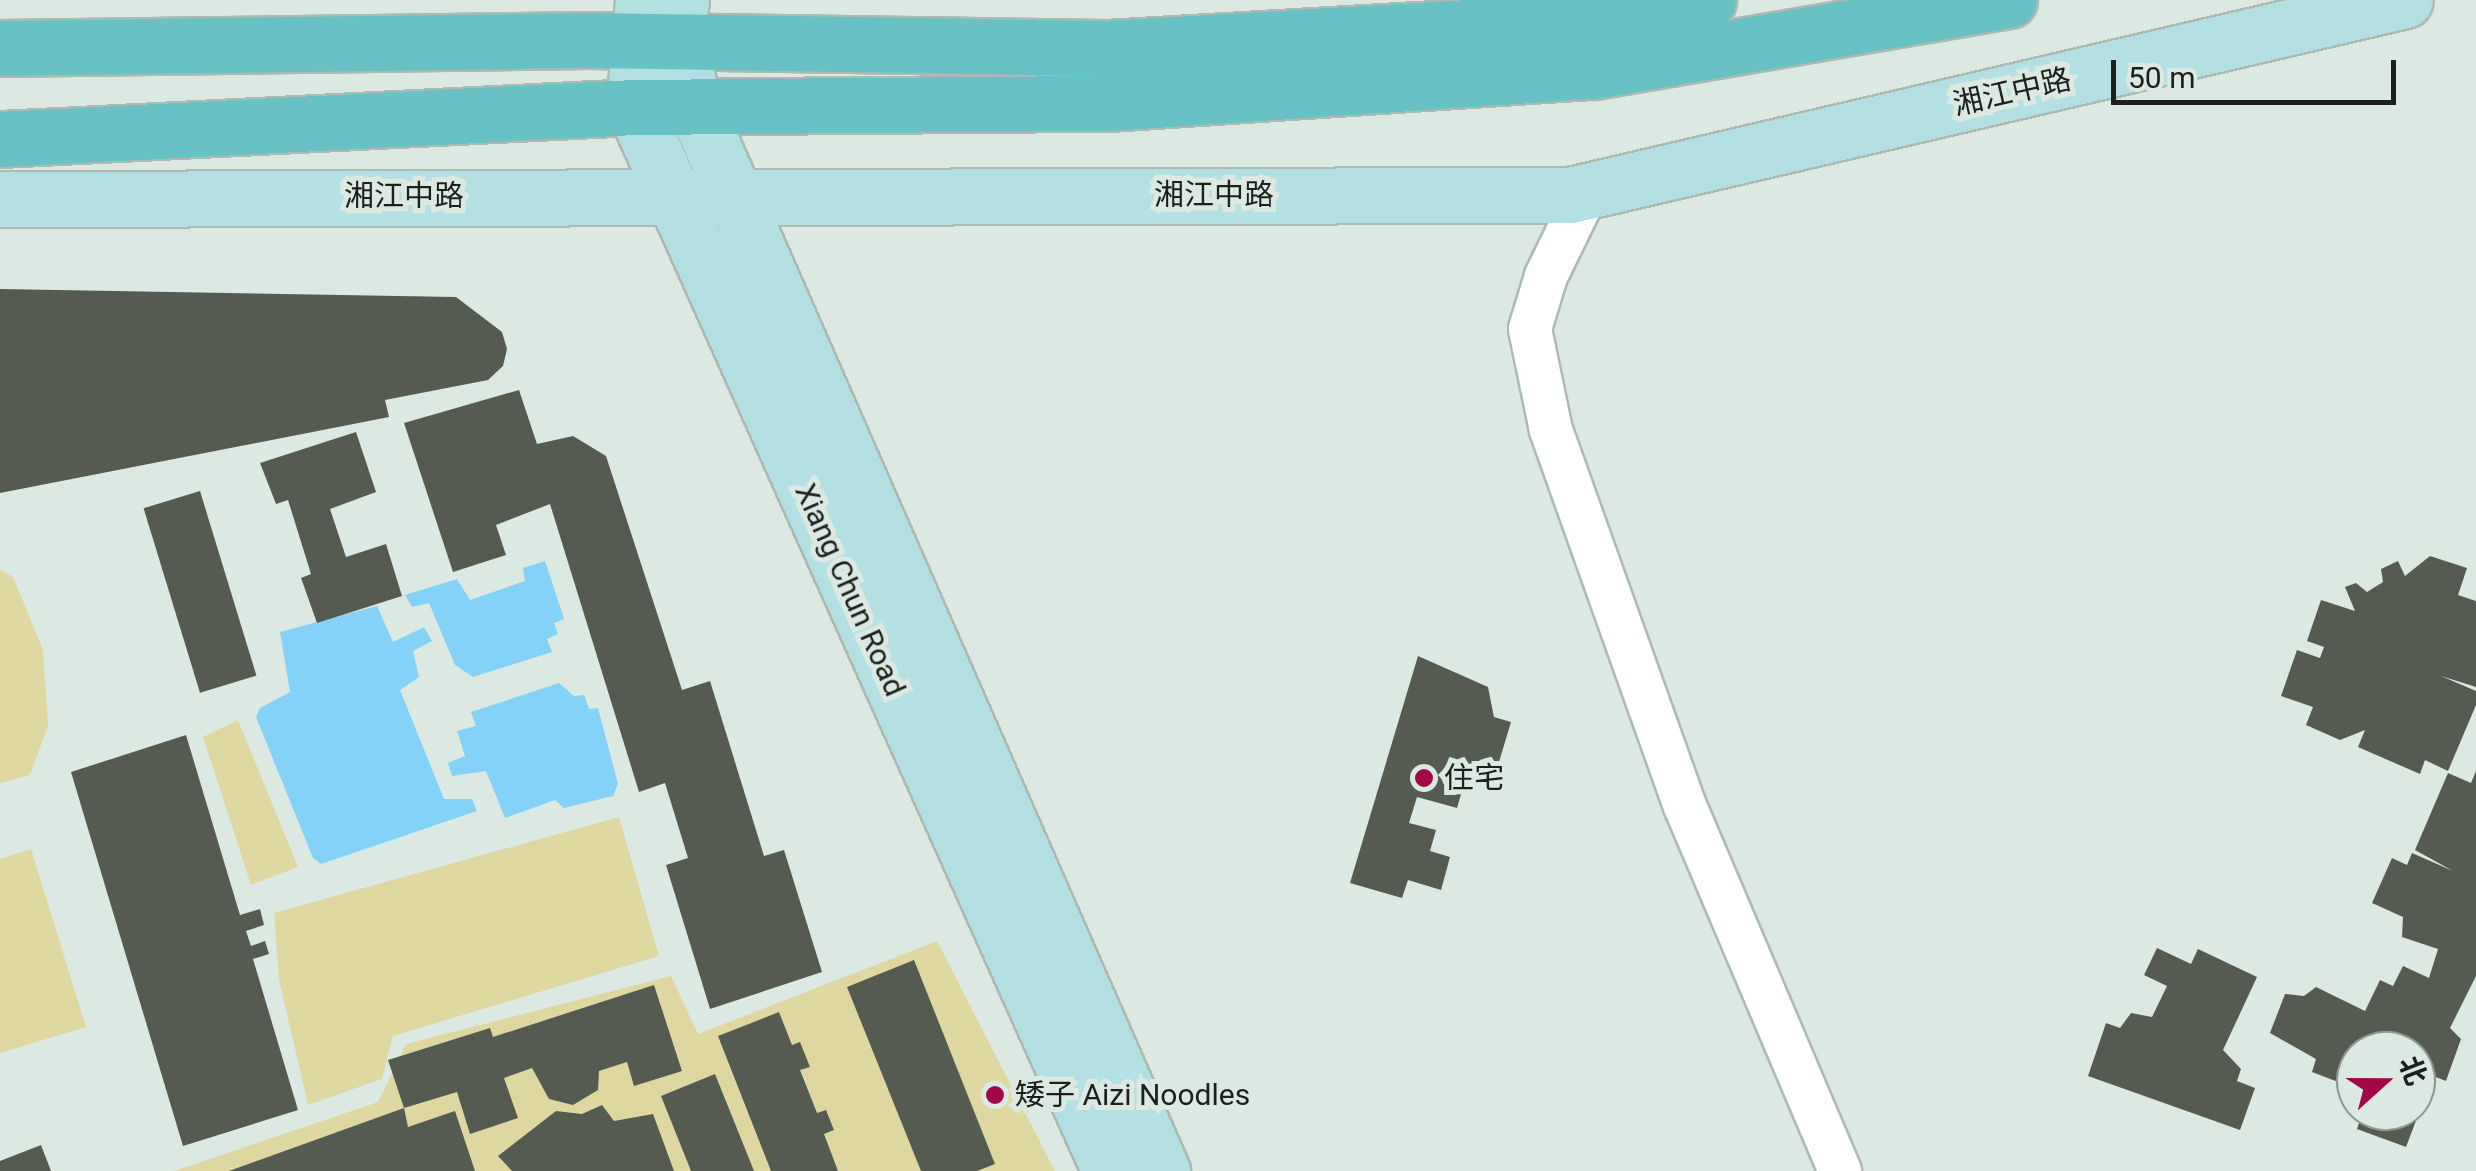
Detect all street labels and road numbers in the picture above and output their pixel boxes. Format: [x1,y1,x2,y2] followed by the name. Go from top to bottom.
[1949,61,2075,123] street label: 湘江中路
[1154,177,1274,213] street label: 湘江中路
[344,178,464,214] street label: 湘江中路
[787,478,913,702] street label: Xiang Chun Road

